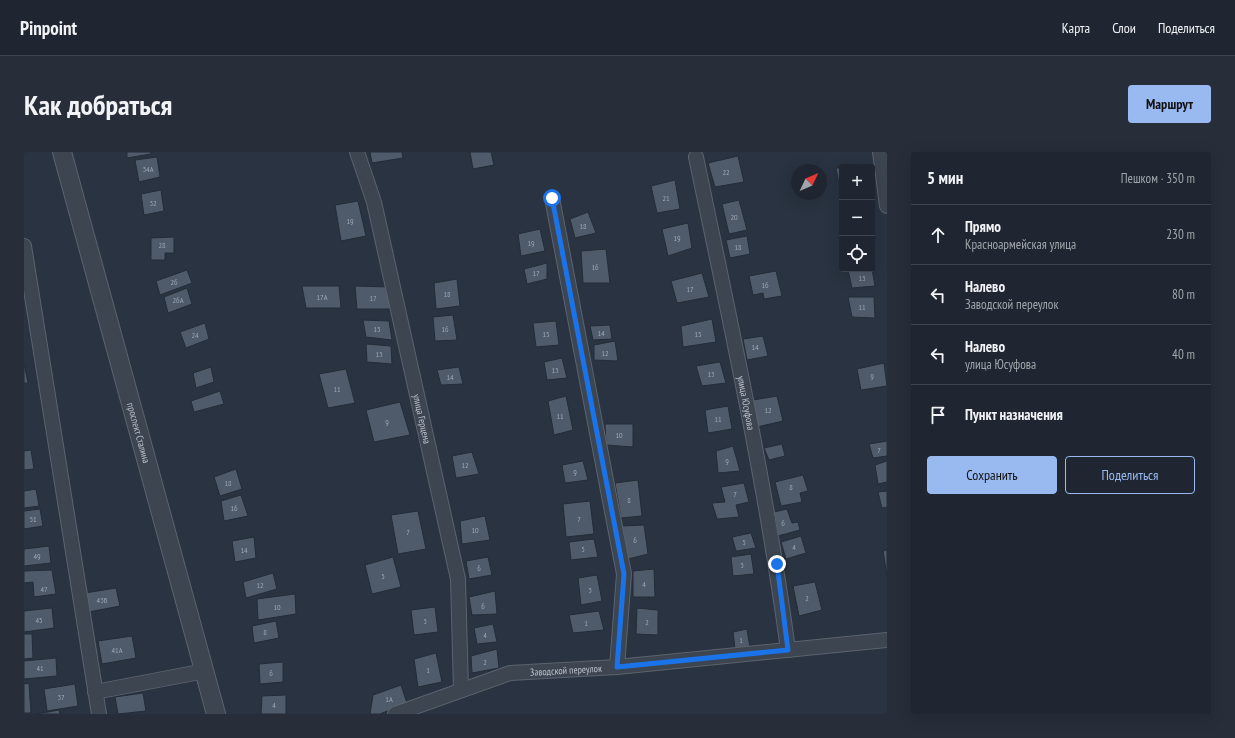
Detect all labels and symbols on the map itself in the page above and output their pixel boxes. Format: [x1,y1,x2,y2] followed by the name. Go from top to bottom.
[143,164,154,174] house number: 34А
[791,164,827,200] north arrow
[722,167,730,177] house number: 22
[543,189,561,207] route start
[662,193,670,203] house number: 21
[149,198,157,208] house number: 32
[730,212,738,222] house number: 20
[346,216,354,226] house number: 19
[579,221,587,231] house number: 18
[673,233,681,243] house number: 19
[527,238,535,248] house number: 19
[158,240,166,250] house number: 28
[734,242,742,252] house number: 18
[591,262,599,272] house number: 16
[532,268,540,278] house number: 17
[858,273,866,283] house number: 13
[170,277,178,287] house number: 26
[761,280,769,290] house number: 16
[686,284,694,294] house number: 17
[443,289,451,299] house number: 18
[317,292,328,302] house number: 17А
[369,293,377,303] house number: 17
[173,295,184,305] house number: 26А
[858,302,866,312] house number: 11
[373,324,381,334] house number: 15
[441,324,449,334] house number: 16
[597,328,605,338] house number: 14
[542,329,550,339] house number: 15
[694,329,702,339] house number: 15
[191,330,199,340] house number: 24
[751,342,759,352] house number: 14
[601,348,609,358] house number: 12
[375,349,383,359] house number: 13
[551,365,559,375] house number: 13
[707,369,715,379] house number: 13
[870,371,874,381] house number: 9
[446,372,454,382] house number: 14
[734,375,758,431] street label: улица Юсуфова
[333,384,341,394] house number: 11
[410,393,434,445] street label: улица Герцена
[124,401,153,464] street label: проспект Сталина
[764,405,772,415] house number: 12
[556,411,564,421] house number: 11
[714,414,722,424] house number: 11
[385,417,389,427] house number: 9
[615,430,623,440] house number: 10
[877,445,881,455] house number: 7
[725,456,729,466] house number: 9
[461,460,469,470] house number: 12
[573,467,577,477] house number: 9
[224,478,232,488] house number: 18
[789,482,793,492] house number: 8
[733,489,737,499] house number: 7
[627,495,631,505] house number: 8
[230,503,238,513] house number: 16
[29,514,37,524] house number: 51
[577,514,581,524] house number: 7
[781,518,785,528] house number: 6
[471,525,479,535] house number: 10
[406,527,410,537] house number: 7
[633,535,637,545] house number: 6
[742,537,746,547] house number: 5
[792,542,796,552] house number: 4
[581,544,585,554] house number: 5
[240,545,248,555] house number: 14
[33,551,41,561] house number: 49
[768,555,786,573] route end
[740,560,744,570] house number: 3
[477,563,481,573] house number: 6
[381,571,385,581] house number: 5
[642,579,646,589] house number: 4
[256,580,264,590] house number: 12
[40,584,48,594] house number: 47
[588,585,592,595] house number: 3
[805,593,809,603] house number: 2
[97,595,108,605] house number: 43Б
[481,601,485,611] house number: 6
[273,602,281,612] house number: 10
[35,615,43,625] house number: 45
[423,616,427,626] house number: 3
[645,617,649,627] house number: 2
[584,618,588,628] house number: 1
[263,627,267,637] house number: 8
[483,630,487,640] house number: 4
[739,635,743,645] house number: 1
[112,645,123,655] house number: 41А
[483,657,487,667] house number: 2
[530,662,602,679] street label: Заводской переулок
[36,663,44,673] house number: 41
[426,665,430,675] house number: 1
[269,668,273,678] house number: 6
[57,692,65,702] house number: 37
[385,694,393,704] house number: 1А
[272,700,276,710] house number: 4

